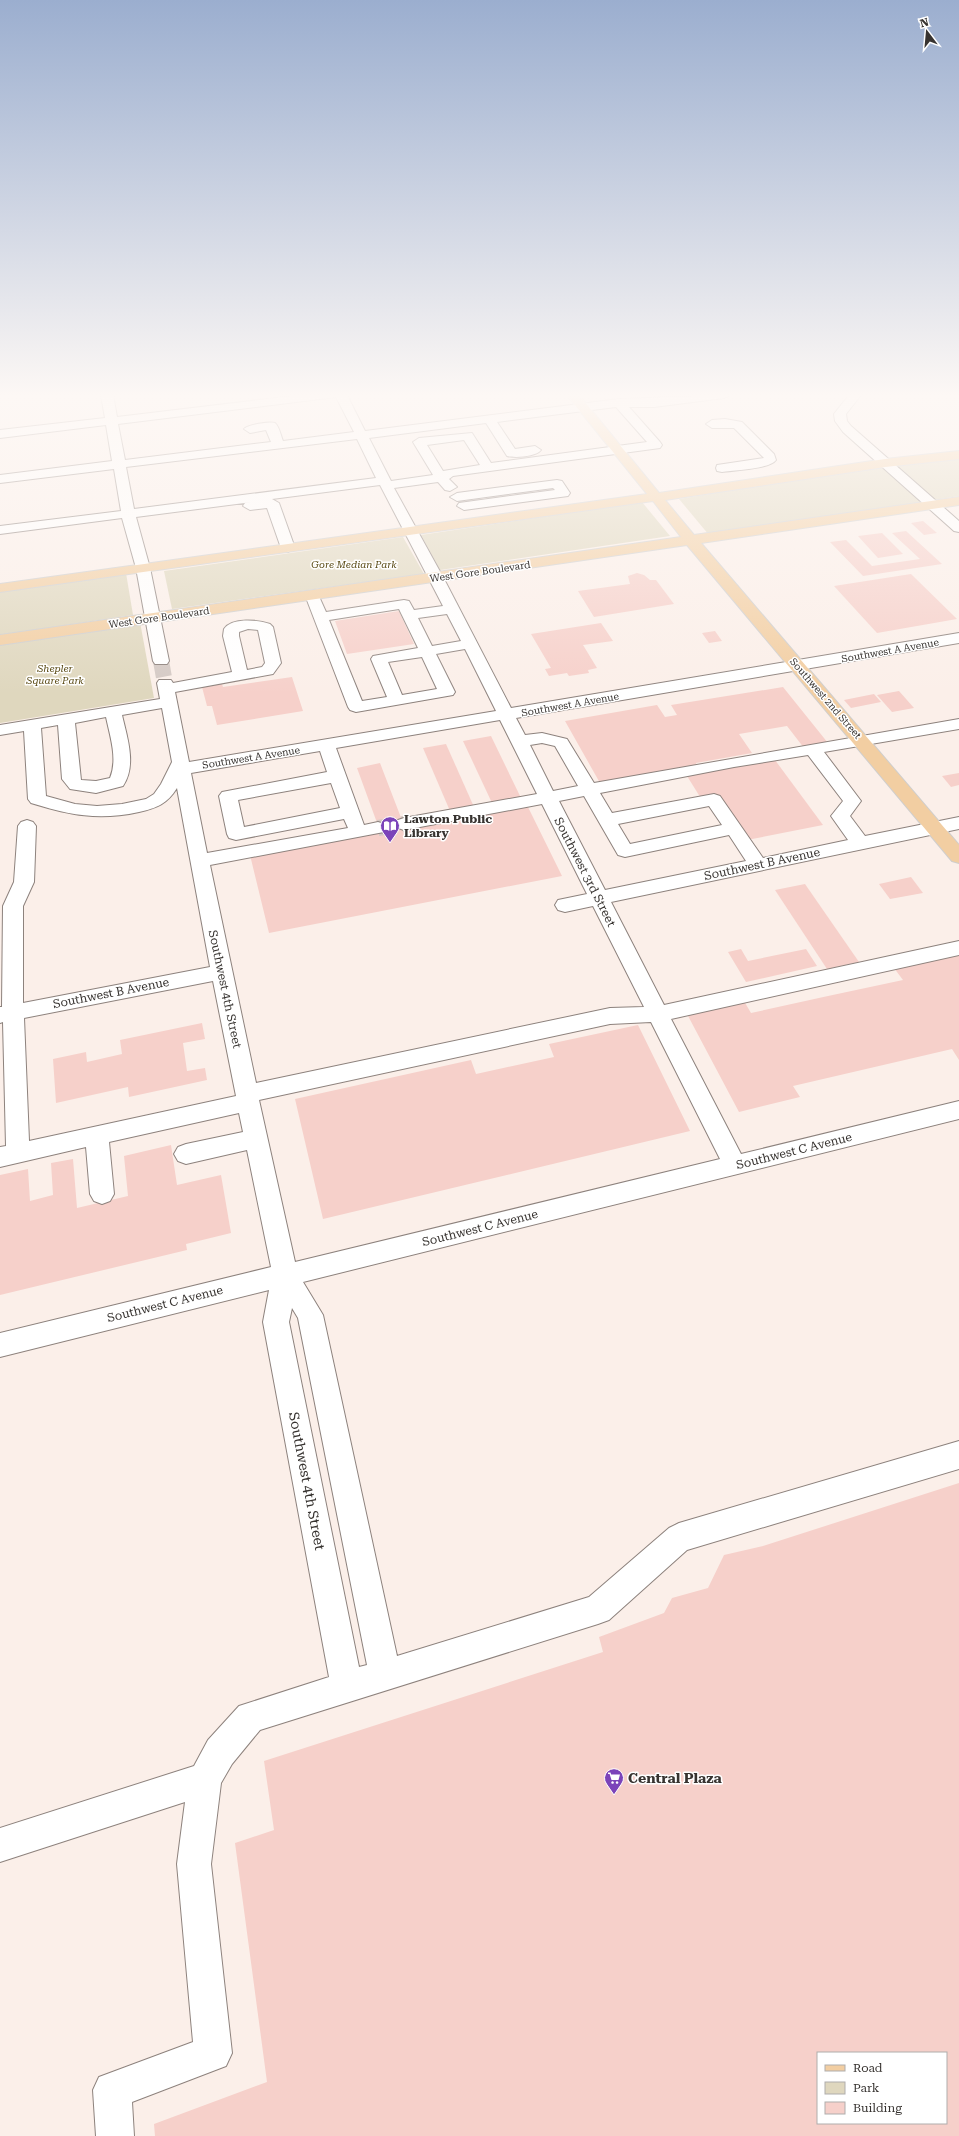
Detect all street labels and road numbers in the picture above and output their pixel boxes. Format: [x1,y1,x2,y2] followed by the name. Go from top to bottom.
[429,559,532,584] street label: West Gore Boulevard
[108,605,211,630] street label: West Gore Boulevard
[840,636,940,664] street label: Southwest A Avenue
[788,656,864,741] street label: Southwest 2nd Street
[520,690,620,718] street label: Southwest A Avenue
[201,744,301,771] street label: Southwest A Avenue
[551,815,619,929] street label: Southwest 3rd Street
[703,845,822,883] street label: Southwest B Avenue
[206,929,244,1050] street label: Southwest 4th Street
[52,975,171,1011] street label: Southwest B Avenue
[735,1130,854,1172] street label: Southwest C Avenue
[421,1207,540,1249] street label: Southwest C Avenue
[106,1283,225,1325] street label: Southwest C Avenue
[286,1410,328,1552] street label: Southwest 4th Street

